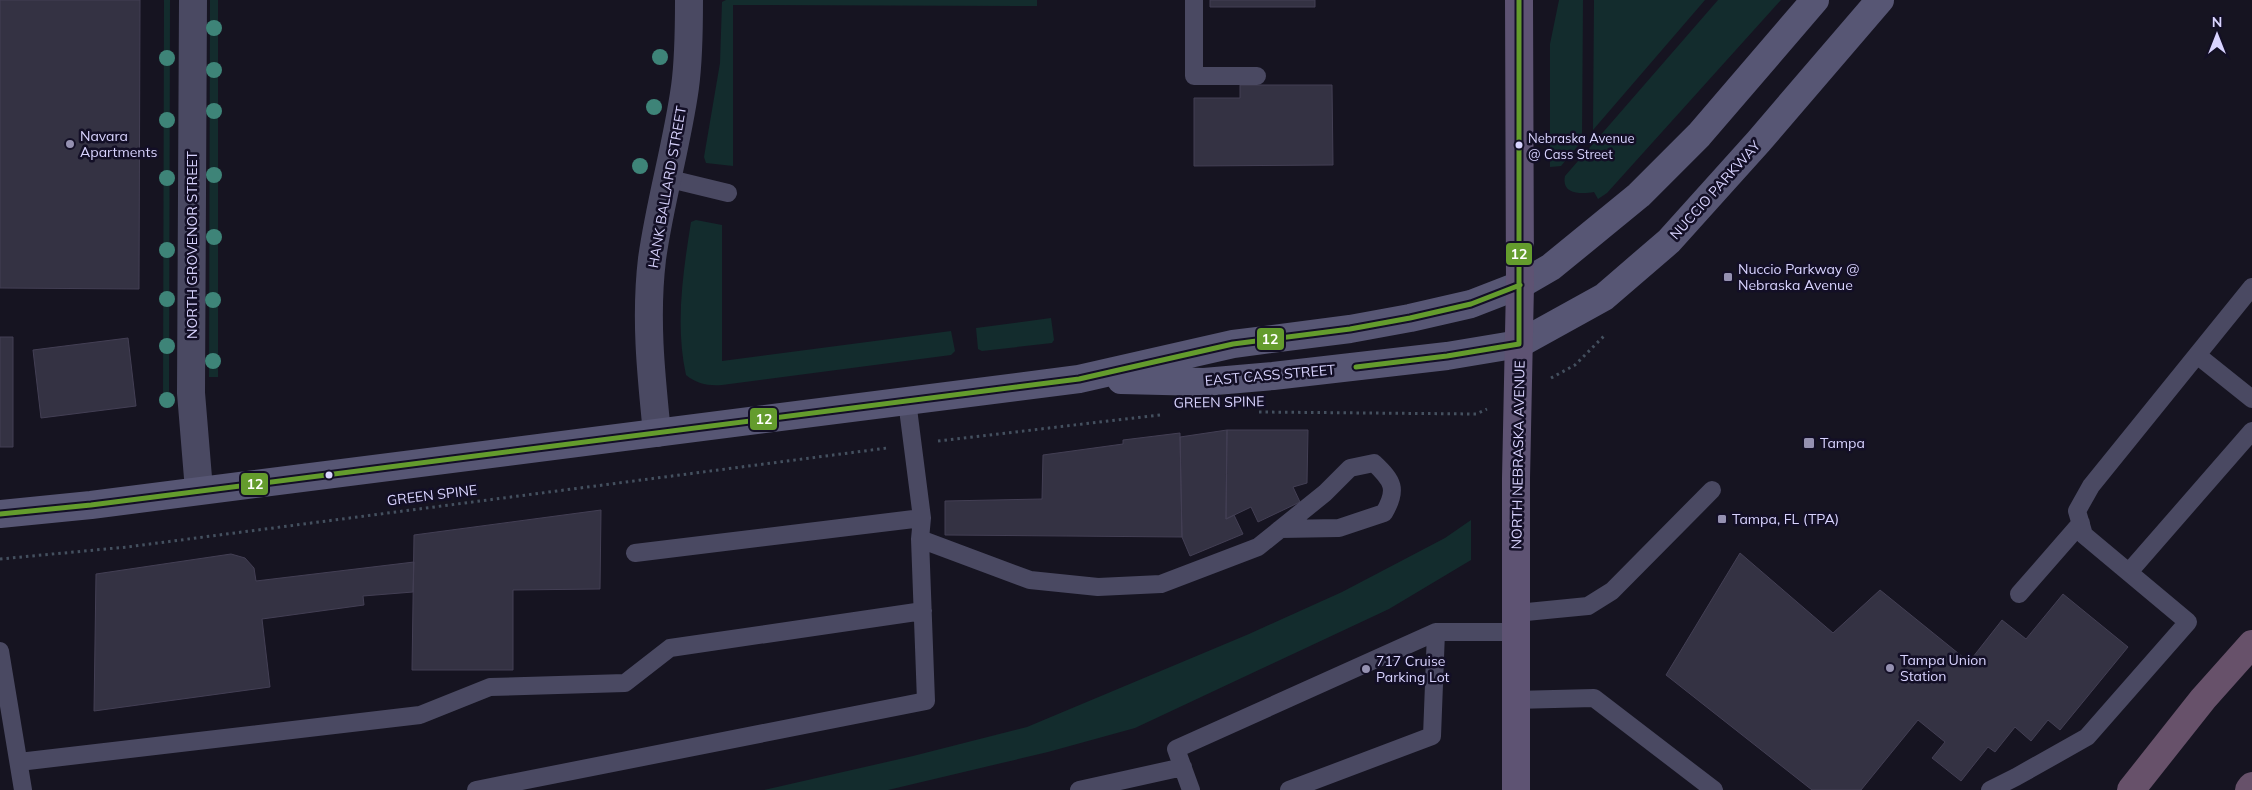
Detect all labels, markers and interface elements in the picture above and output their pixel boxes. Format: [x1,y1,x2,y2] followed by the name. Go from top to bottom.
[2192,10,2242,60] north arrow
[2212,13,2222,31] text: N
[644,104,690,269] street label: HANK BALLARD STREET
[80,127,157,161] place label: Navara Apartments
[1528,130,1635,162] place label: Nebraska Avenue @ Cass Street
[1666,136,1765,243] street label: NUCCIO PARKWAY
[64,138,76,150] marker: Navara Apartments
[1514,140,1524,150] marker: Nebraska Avenue @ Cass Street
[183,150,201,339] street label: NORTH GROVENOR STREET
[1505,242,1533,266] line badge: 12
[1511,245,1527,263] text: 12
[1738,260,1860,294] place label: Nuccio Parkway @ Nebraska Avenue
[1722,271,1734,283] marker: Nuccio Parkway @ Nebraska Avenue
[1256,327,1285,351] line badge: 12
[1262,330,1278,348] text: 12
[1204,360,1337,390] street label: EAST CASS STREET
[1507,360,1529,550] street label: NORTH NEBRASKA AVENUE
[1174,392,1264,412] street label: GREEN SPINE
[749,407,778,431] line badge: 12
[756,410,772,428] text: 12
[1820,434,1865,452] place label: Tampa
[1802,436,1816,450] marker: Tampa
[324,470,334,480] unlabelled marker
[240,472,269,496] line badge: 12
[247,475,263,493] text: 12
[386,481,478,509] street label: GREEN SPINE
[1732,510,1839,528] place label: Tampa, FL (TPA)
[1716,513,1728,525] marker: Tampa, FL (TPA)
[1900,651,1987,685] place label: Tampa Union Station
[1376,652,1450,686] place label: 717 Cruise Parking Lot
[1884,662,1896,674] marker: Tampa Union Station
[1360,663,1372,675] marker: 717 Cruise Parking Lot

